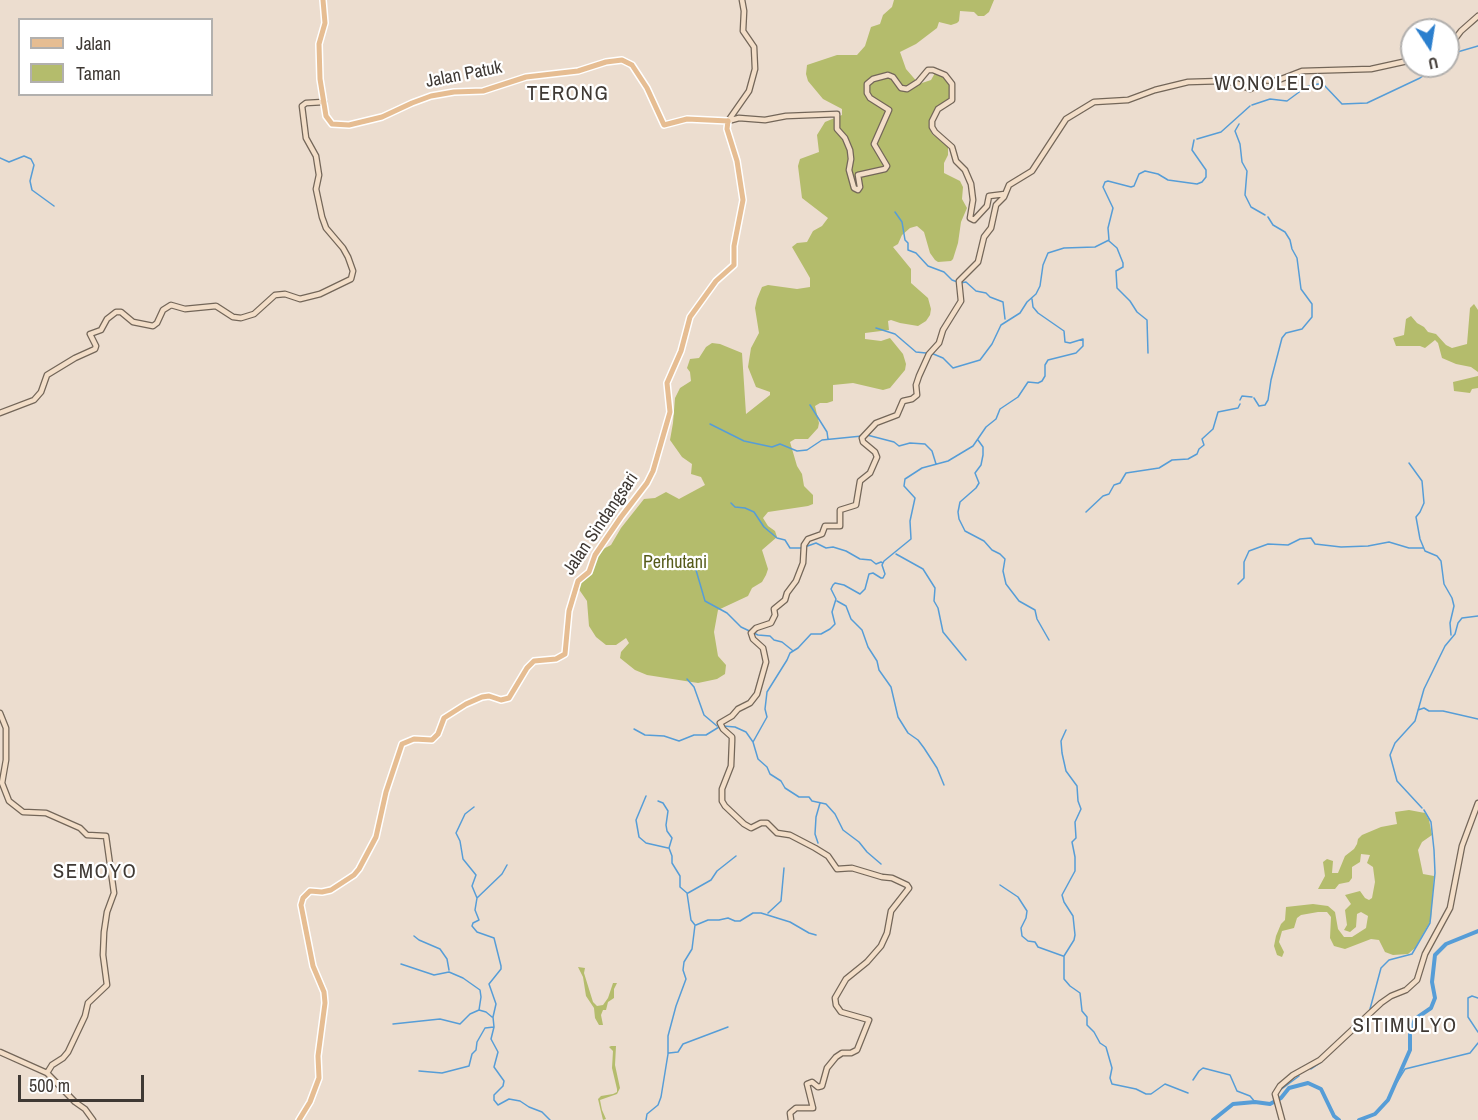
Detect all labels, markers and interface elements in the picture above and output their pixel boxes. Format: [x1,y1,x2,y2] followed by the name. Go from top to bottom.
[18,18,213,96] legend
[1400,18,1460,78] north arrow
[76,31,111,56] text: Jalan
[1426,52,1440,75] text: U
[424,57,504,93] street label: Jalan Patuk
[76,61,121,86] text: Taman
[1214,71,1326,97] district label: WONOLELO
[527,81,609,107] district label: TERONG
[559,469,643,579] street label: Jalan Sindangsari
[643,552,707,574] park label: Perhutani
[53,859,137,885] district label: SEMOYO
[1352,1013,1458,1039] district label: SITIMULYO
[21,1063,147,1101] scale bar
[29,1073,70,1098] text: 500 m

